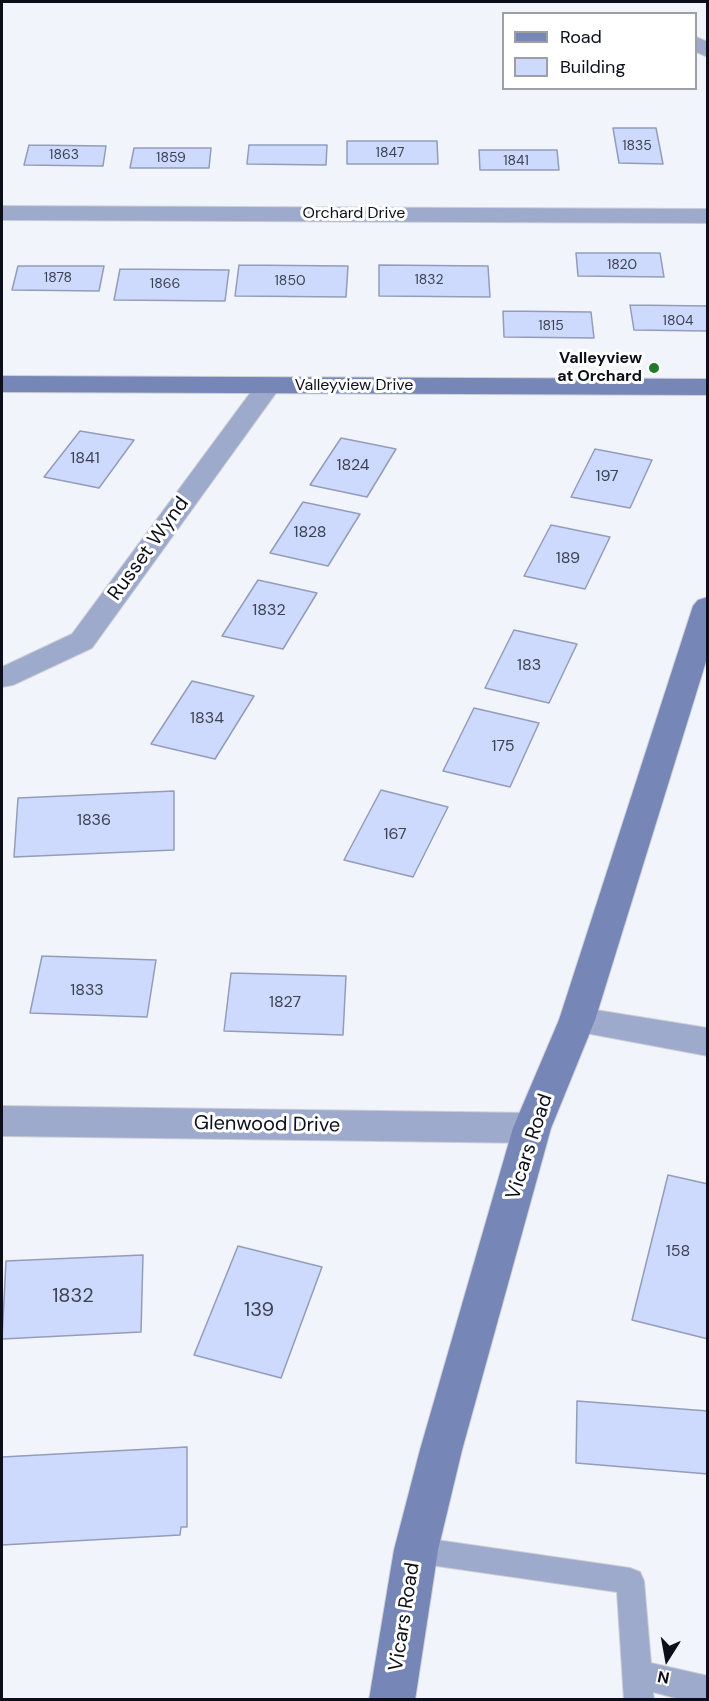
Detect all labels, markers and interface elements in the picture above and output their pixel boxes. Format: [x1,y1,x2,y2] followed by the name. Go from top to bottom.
[502,12,697,90] legend
[560,25,602,49] text: Road
[560,55,625,79] text: Building
[622,138,652,154] house number: 1835
[376,145,404,161] house number: 1847
[49,147,79,163] house number: 1863
[156,150,186,166] house number: 1859
[503,153,529,169] house number: 1841
[303,204,405,224] street label: Orchard Drive
[607,257,637,273] house number: 1820
[44,270,72,286] house number: 1878
[414,272,444,288] house number: 1832
[275,273,305,289] house number: 1850
[150,276,180,292] house number: 1866
[663,313,693,329] house number: 1804
[538,318,564,334] house number: 1815
[557,349,642,387] place label: Valleyview at Orchard
[647,361,661,375] marker: Valleyview at Orchard
[295,376,413,396] street label: Valleyview Drive
[70,449,100,469] house number: 1841
[336,456,370,476] house number: 1824
[595,467,619,487] house number: 197
[103,493,195,605] street label: Russet Wynd
[293,523,327,543] house number: 1828
[556,549,580,569] house number: 189
[252,601,286,621] house number: 1832
[517,656,541,676] house number: 183
[190,709,224,729] house number: 1834
[492,737,514,757] house number: 175
[77,811,111,831] house number: 1836
[383,825,407,845] house number: 167
[70,981,104,1001] house number: 1833
[269,993,301,1013] house number: 1827
[502,1091,558,1203] street label: Vicars Road
[194,1112,340,1138] street label: Glenwood Drive
[666,1242,690,1262] house number: 158
[52,1285,94,1309] house number: 1832
[244,1299,274,1323] house number: 139
[385,1561,425,1673] street label: Vicars Road
[637,1629,697,1689] north arrow
[656,1666,671,1689] text: N

